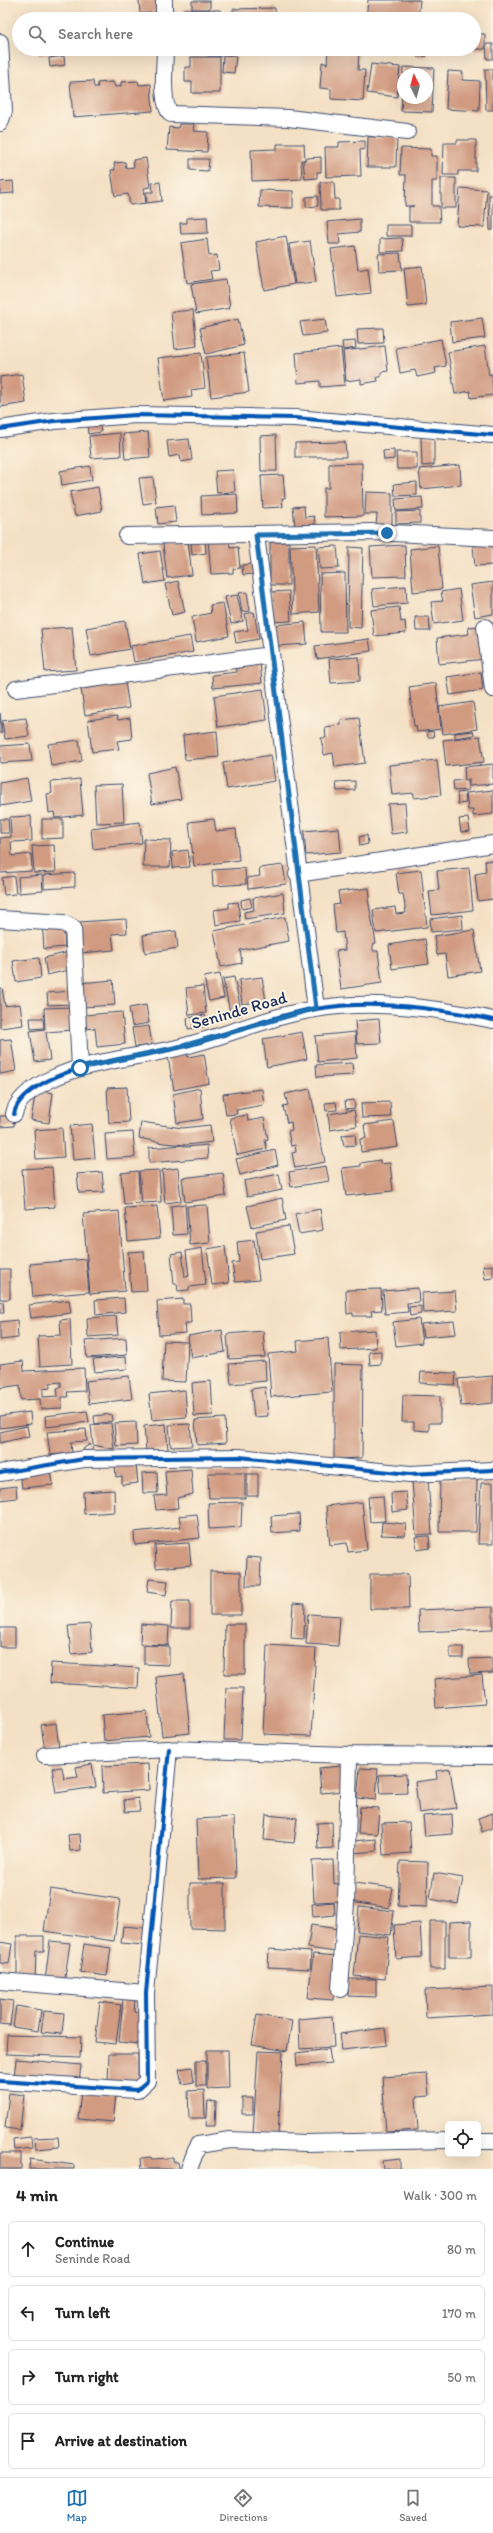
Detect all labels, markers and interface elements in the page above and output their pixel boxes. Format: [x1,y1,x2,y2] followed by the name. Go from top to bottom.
[12,12,481,56] search box
[26,23,48,45] icon: search
[58,25,133,43] text: Search here
[397,68,433,104] north arrow
[378,524,396,542] route end
[189,987,290,1033] street label: Seninde Road
[71,1059,89,1077] route start
[445,2121,481,2157] map controls
[445,2121,481,2157] button: locate
[16,2185,58,2205] text: 4 min
[403,2188,477,2203] text: Walk · 300 m
[55,2233,114,2251] text: Continue
[17,2238,39,2260] icon: ahead
[447,2242,476,2257] text: 80 m
[55,2251,130,2266] text: Seninde Road
[17,2302,39,2324] icon: left
[55,2304,110,2322] text: Turn left
[442,2306,476,2321] text: 170 m
[17,2366,39,2388] icon: right
[55,2368,119,2386] text: Turn right
[447,2370,476,2385] text: 50 m
[17,2430,39,2452] icon: arrive
[55,2432,187,2450] text: Arrive at destination
[66,2487,88,2524] tab: Map
[219,2487,268,2524] tab: Directions
[399,2487,427,2524] tab: Saved

